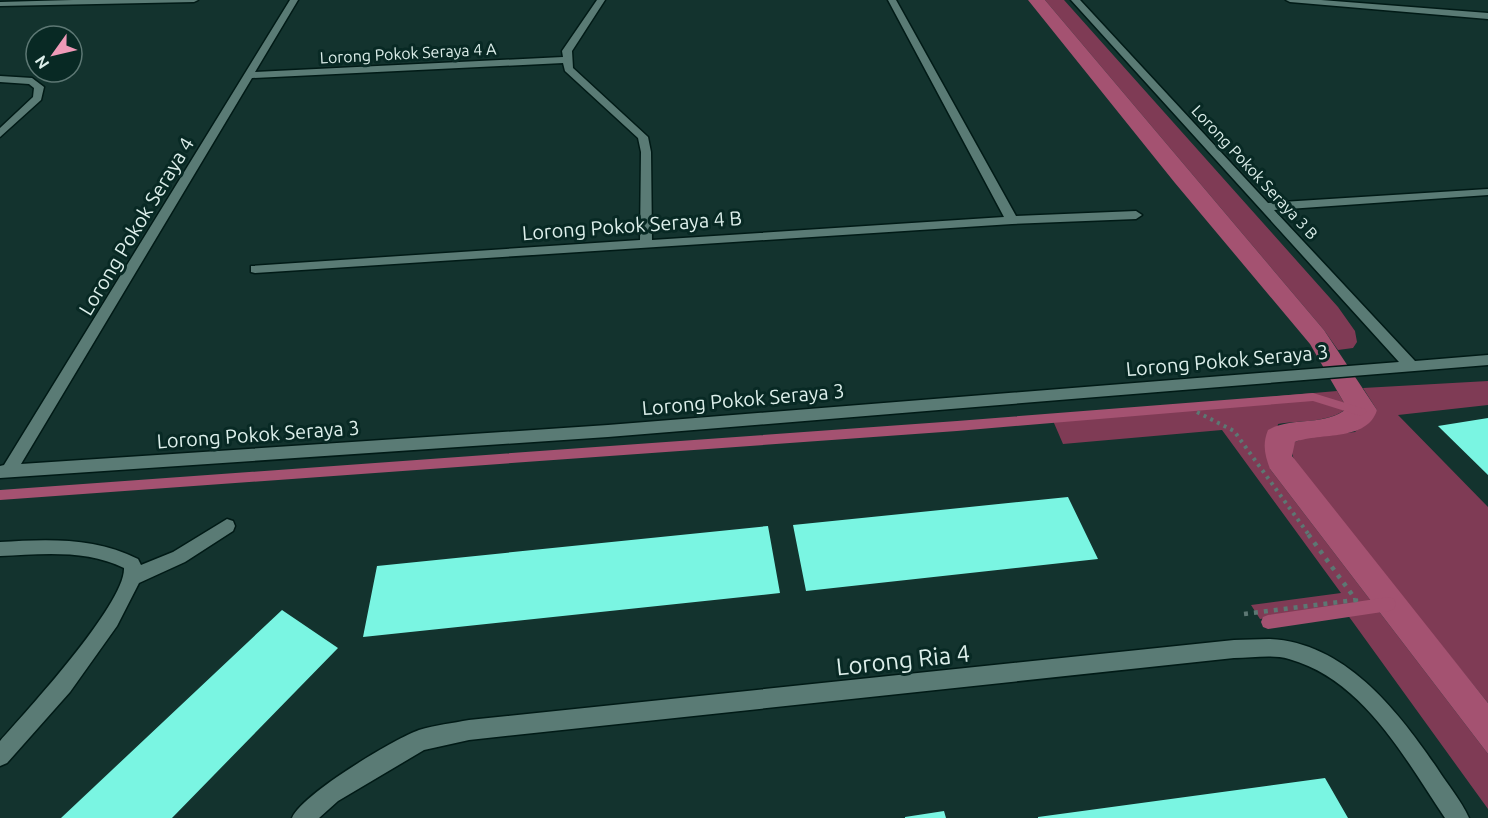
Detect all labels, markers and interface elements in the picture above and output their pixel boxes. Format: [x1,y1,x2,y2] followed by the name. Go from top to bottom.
[24,24,84,84] north arrow
[319,39,497,67] street label: Lorong Pokok Seraya 4 A
[31,52,52,72] text: N
[1188,101,1322,243] street label: Lorong Pokok Seraya 3 B
[74,133,198,319] street label: Lorong Pokok Seraya 4
[521,206,743,244] street label: Lorong Pokok Seraya 4 B
[1125,340,1329,380] street label: Lorong Pokok Seraya 3
[641,379,845,419] street label: Lorong Pokok Seraya 3
[156,415,360,453] street label: Lorong Pokok Seraya 3
[835,640,971,680] street label: Lorong Ria 4

